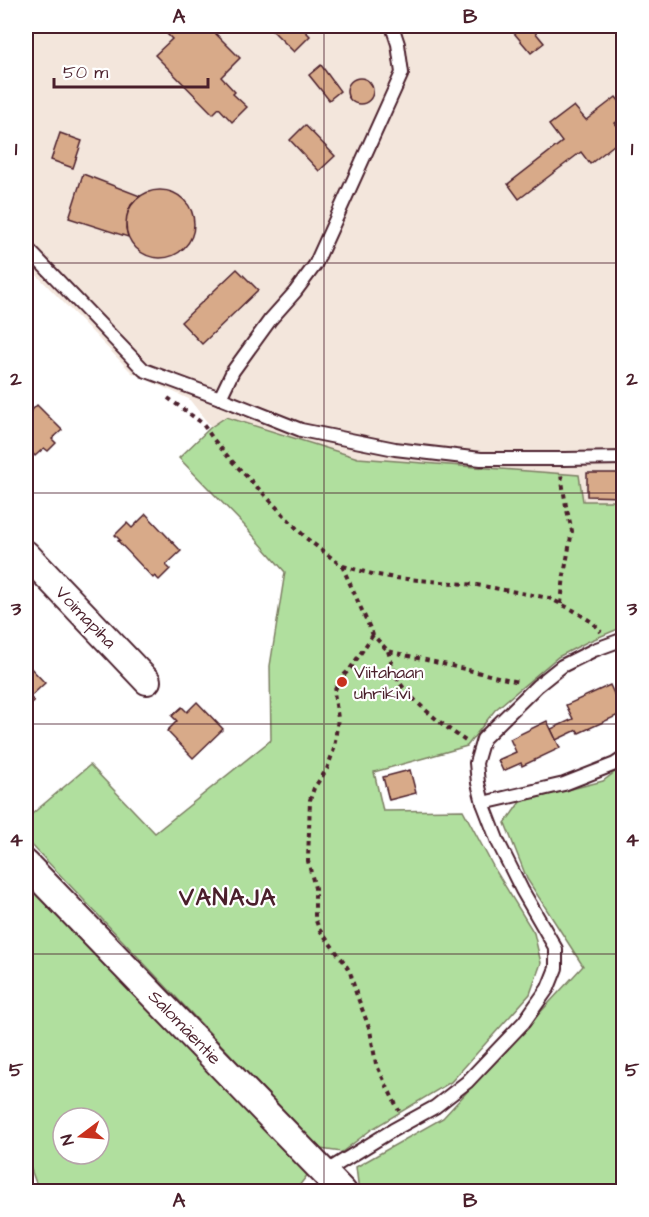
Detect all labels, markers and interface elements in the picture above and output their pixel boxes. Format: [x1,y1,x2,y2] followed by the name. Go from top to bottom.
[173,3,186,31] text: A
[463,3,478,31] text: B
[54,51,208,89] scale bar
[63,60,108,85] text: 50 m
[15,135,18,163] text: 1
[631,135,634,163] text: 1
[9,365,22,393] text: 2
[625,365,638,393] text: 2
[50,581,122,654] street label: Voimapiha
[10,595,22,623] text: 3
[626,595,638,623] text: 3
[354,660,423,706] place label: Viitahaan uhrikivi
[335,675,349,689] marker: Viitahaan uhrikivi
[9,826,23,854] text: 4
[625,826,639,854] text: 4
[178,881,277,915] district label: VANAJA
[143,984,227,1071] street label: Salomäentie
[9,1056,24,1084] text: 5
[625,1056,640,1084] text: 5
[51,1106,111,1166] north arrow
[56,1132,79,1148] text: N
[173,1187,186,1215] text: A
[463,1187,478,1215] text: B

